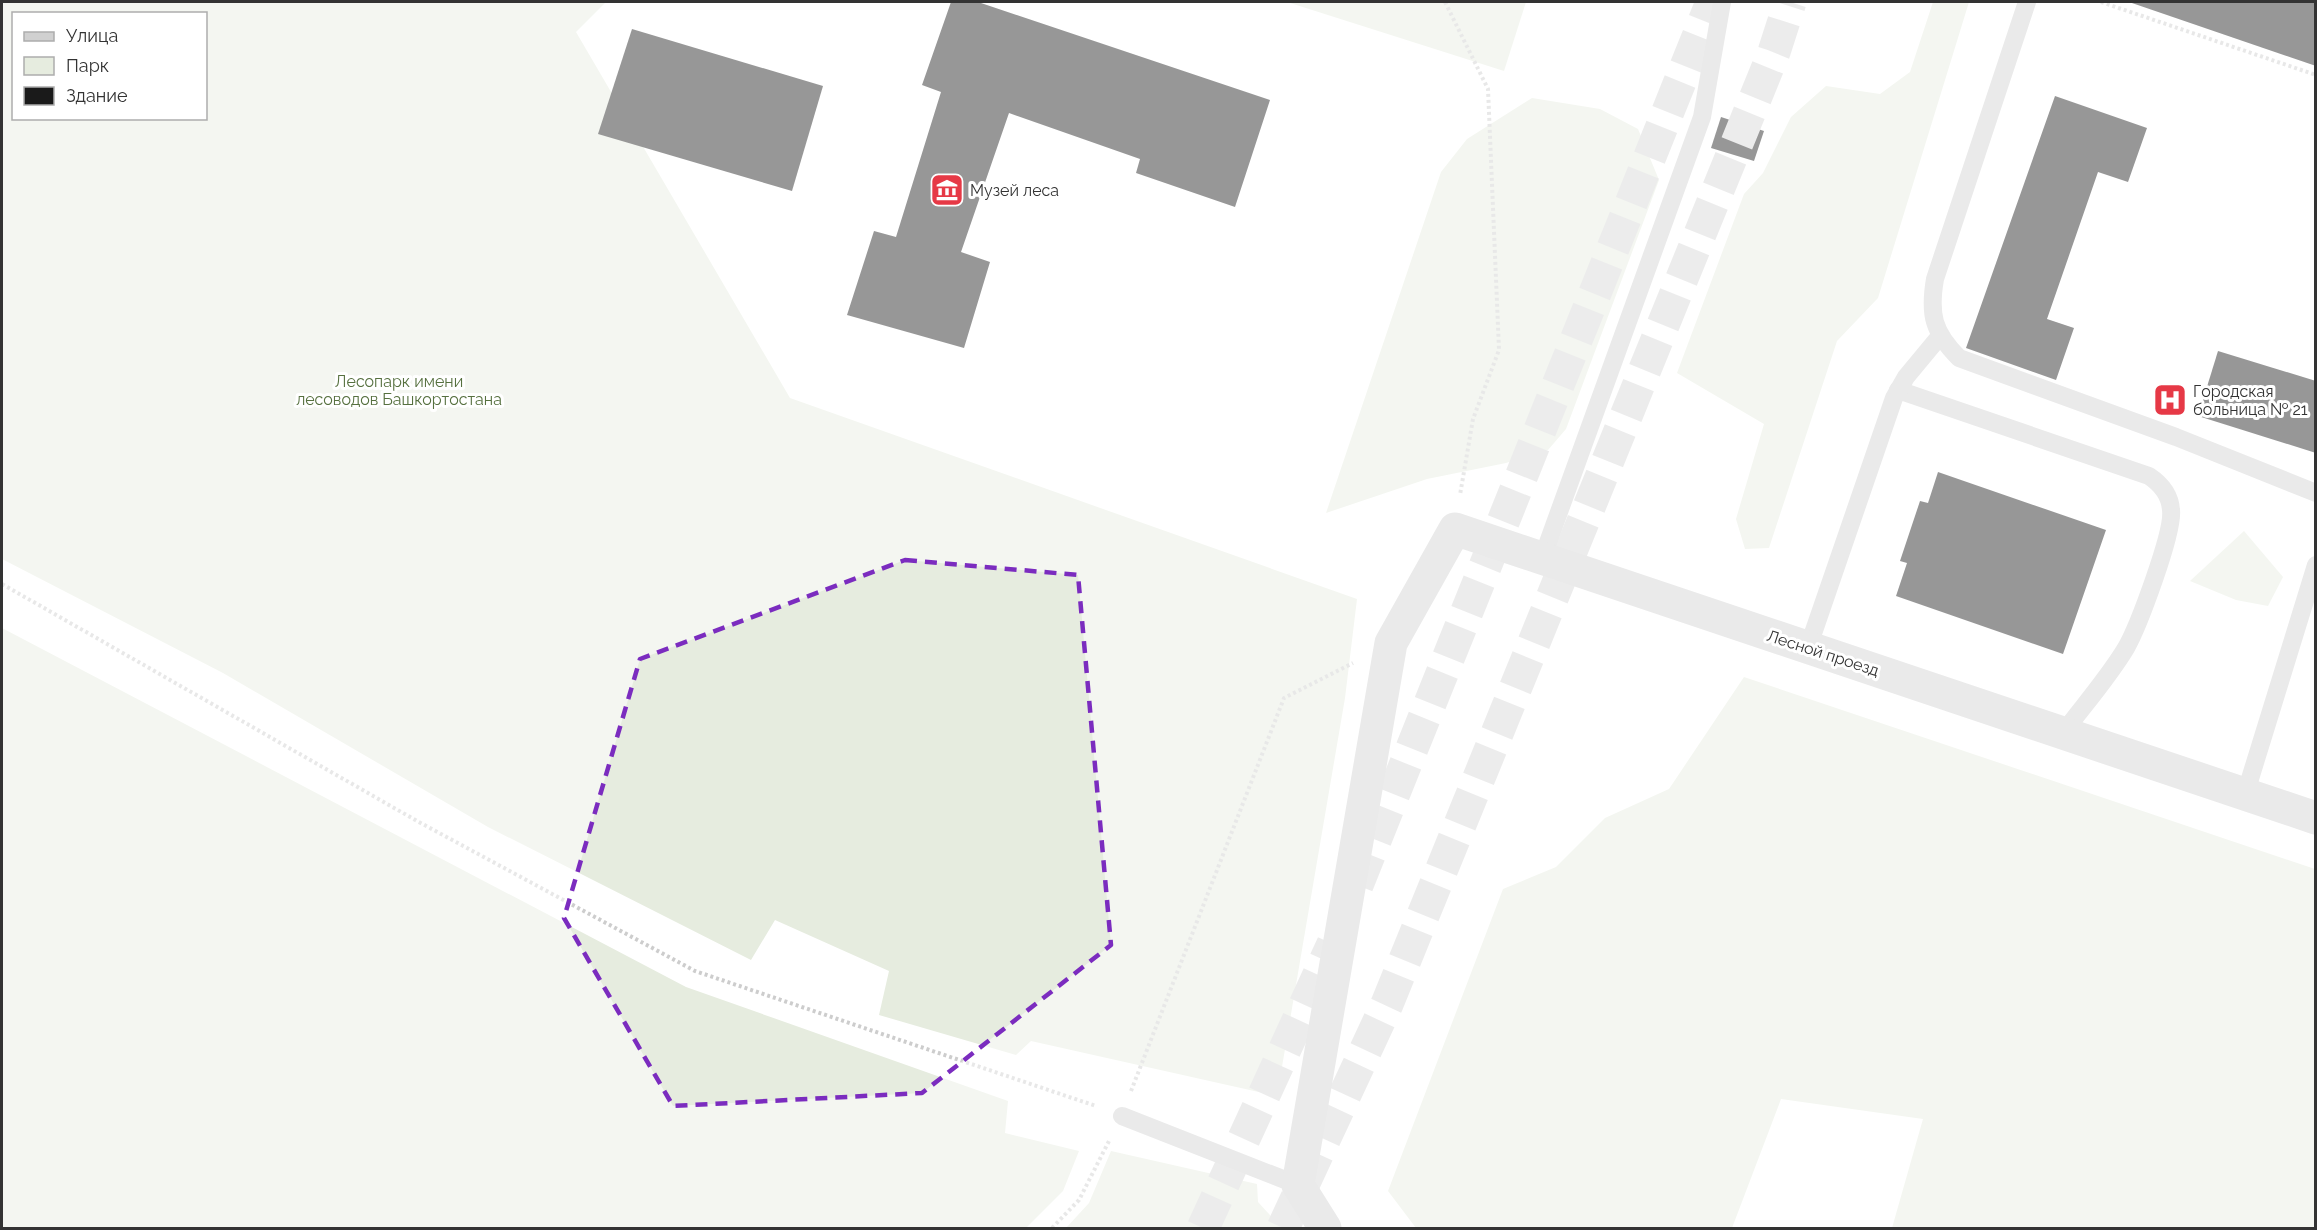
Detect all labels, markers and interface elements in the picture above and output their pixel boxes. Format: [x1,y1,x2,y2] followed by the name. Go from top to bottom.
[12,12,207,120] legend
[66,25,118,46] text: Улица
[66,55,109,76] text: Парк
[66,85,128,106] text: Здание
[929,172,965,208] museum icon: Музей леса
[970,181,1059,200] place label: Музей леса
[296,372,502,409] park label: Лесопарк имени лесоводов Башкортостана
[2152,382,2188,418] hospital icon: Городская больница № 21
[2193,382,2308,419] place label: Городская больница № 21
[1765,626,1881,680] street label: Лесной проезд

